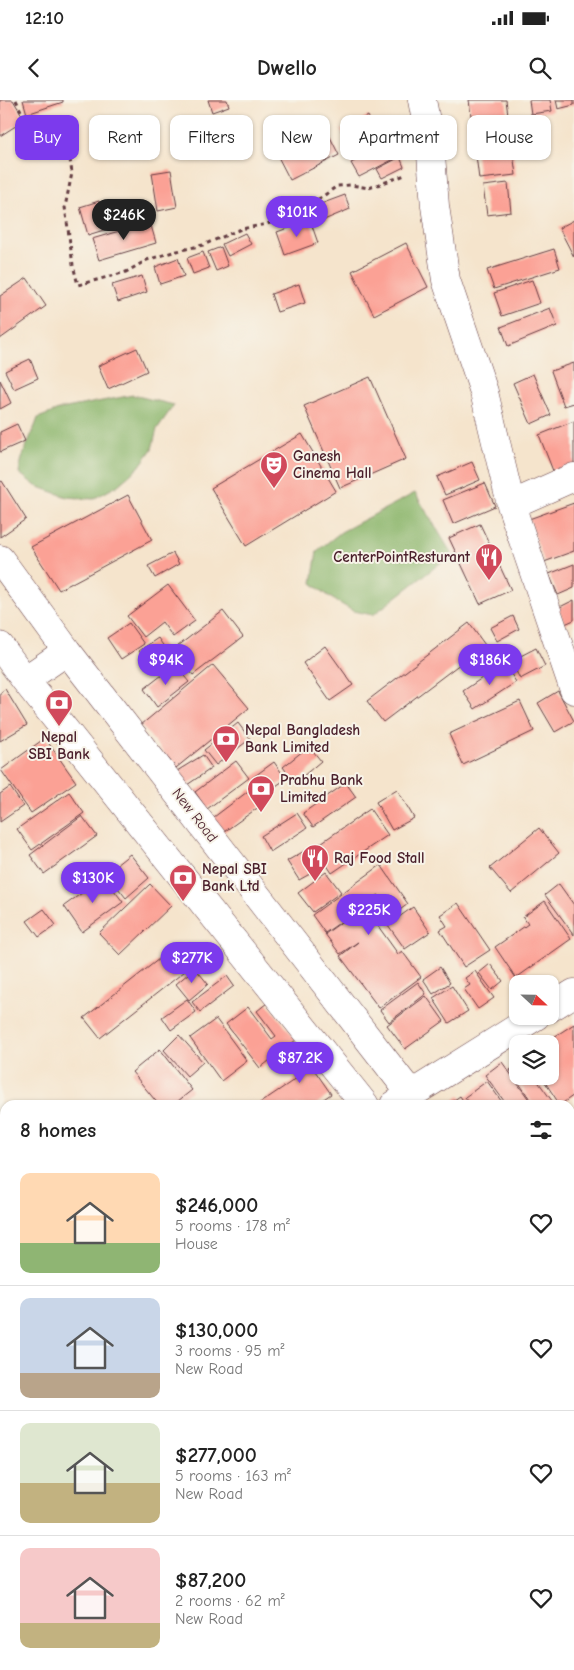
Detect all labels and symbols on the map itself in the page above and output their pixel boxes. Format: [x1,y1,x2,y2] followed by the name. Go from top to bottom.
[262,196,332,238] pin: $101K
[89,198,159,241] pin: $246K
[293,447,371,482] place label: Ganesh Cinema Hall
[259,450,289,489] theatre icon: Ganesh Cinema Hall
[474,542,504,581] restaurant icon: CenterPointResturant
[333,548,471,566] place label: CenterPointResturant
[136,644,196,686] pin: $94K
[455,644,525,686] pin: $186K
[44,688,74,727] bank icon: Nepal SBI Bank
[245,721,360,756] place label: Nepal Bangladesh Bank Limited
[211,724,241,763] bank icon: Nepal Bangladesh Bank Limited
[28,728,90,763] place label: Nepal SBI Bank
[280,771,363,806] place label: Prabhu Bank Limited
[246,774,276,813] bank icon: Prabhu Bank Limited
[168,784,222,846] street label: New Road
[300,843,330,882] restaurant icon: Raj Food Stall
[334,849,424,867] place label: Raj Food Stall
[202,860,267,895] place label: Nepal SBI Bank Ltd
[58,862,128,904] pin: $130K
[168,863,198,902] bank icon: Nepal SBI Bank Ltd
[334,894,404,936] pin: $225K
[157,942,227,984] pin: $277K
[509,975,559,1025] north arrow
[259,1042,341,1084] pin: $87.2K

